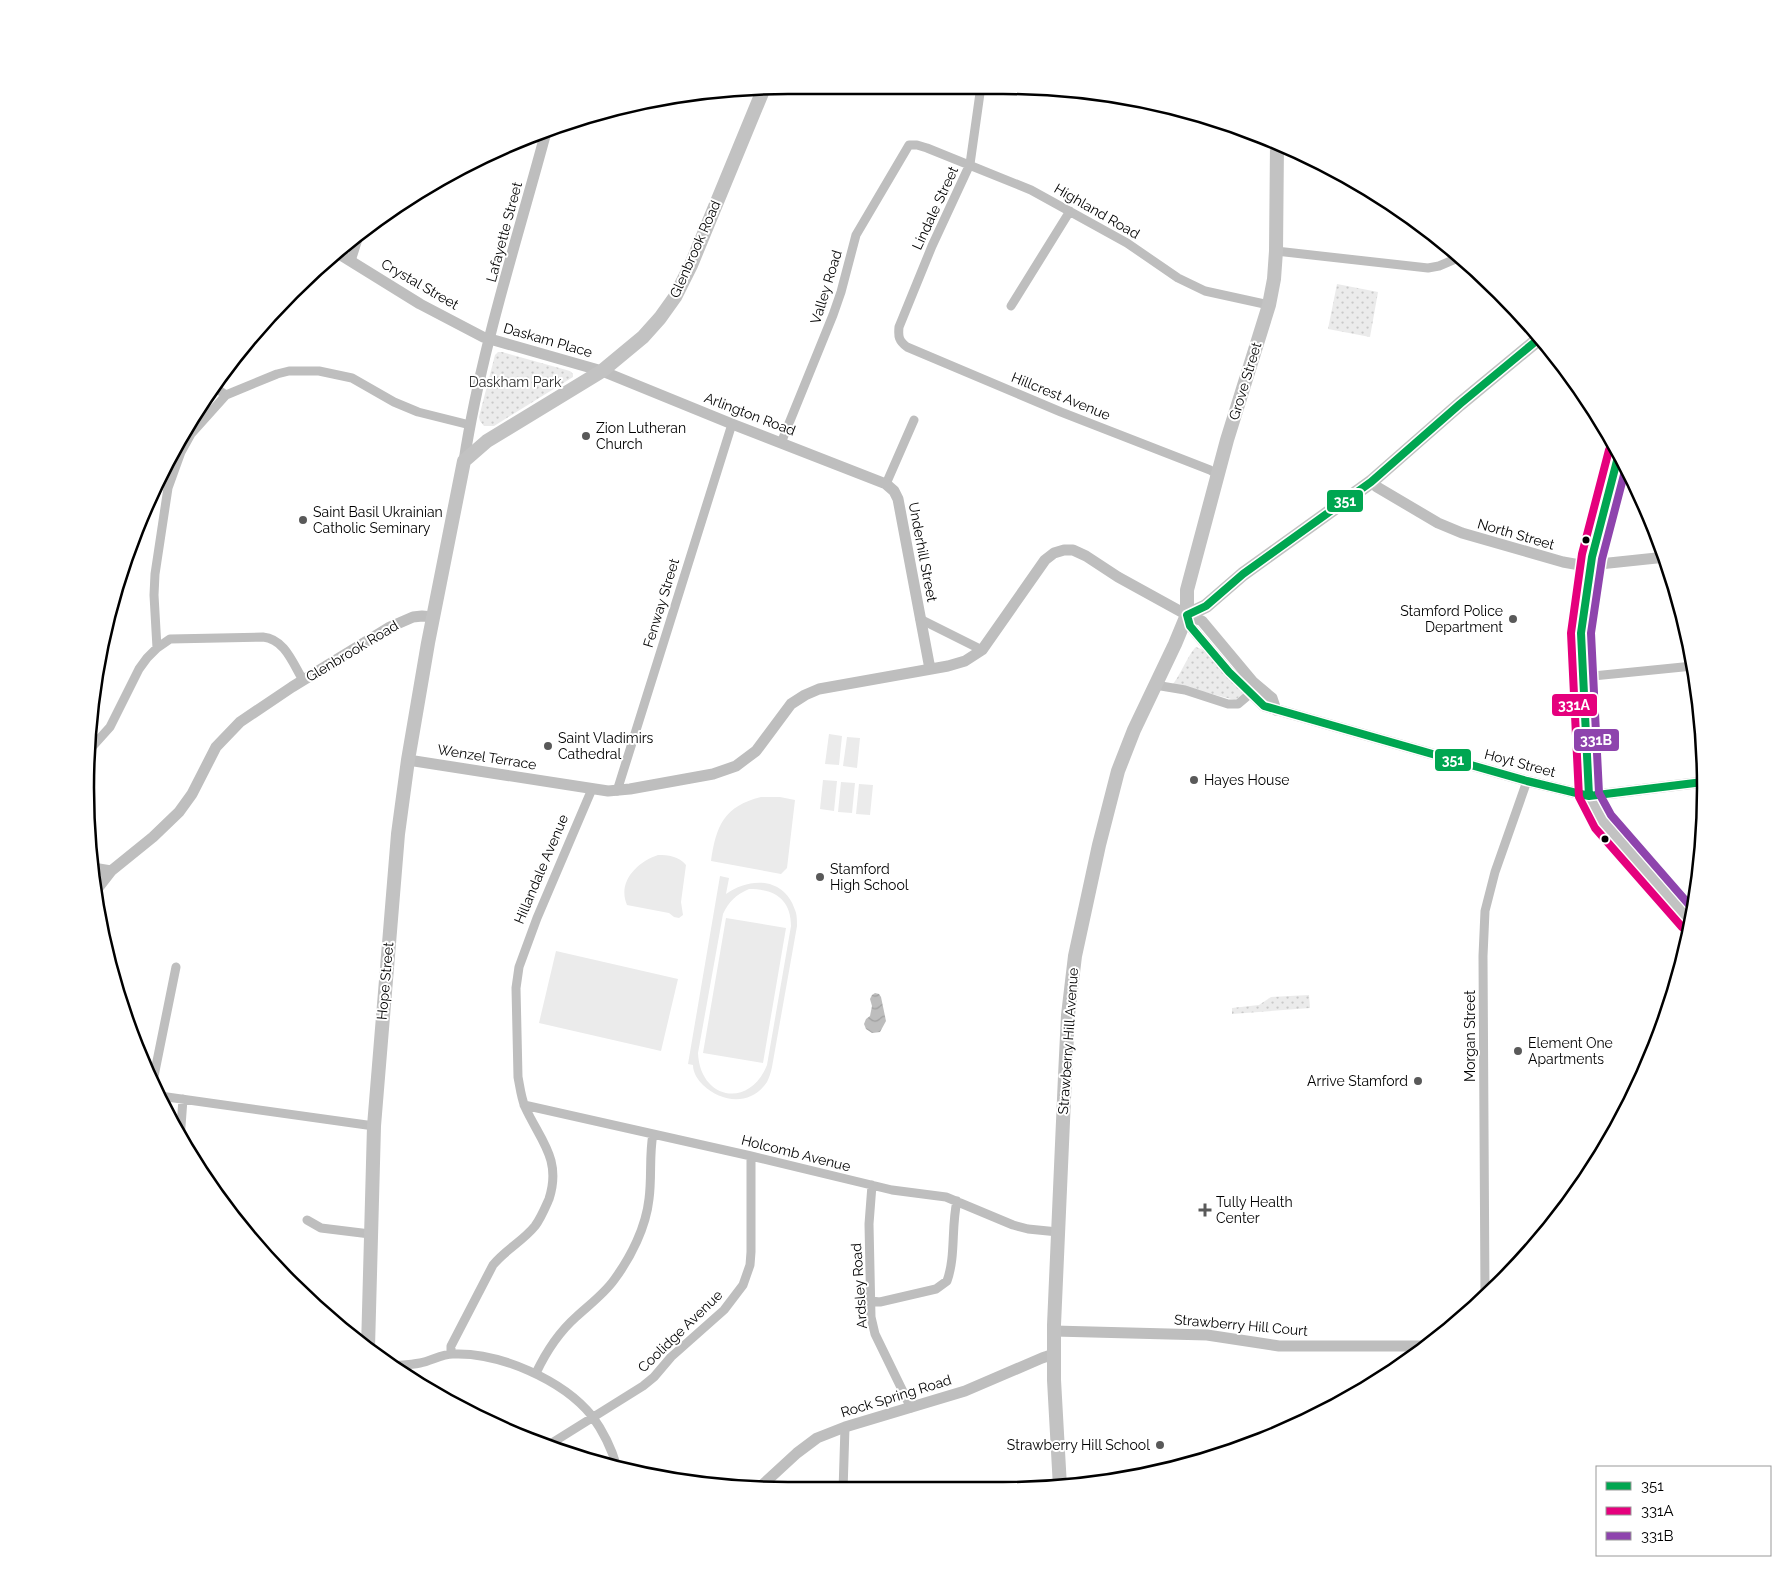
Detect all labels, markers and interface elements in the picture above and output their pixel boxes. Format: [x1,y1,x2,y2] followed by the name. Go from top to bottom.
[909,163,961,252] street label: Lindale Street
[483,180,525,284] street label: Lafayette Street
[1052,180,1142,242] street label: Highland Road
[666,198,724,300] street label: Glenbrook Road
[807,248,845,326] street label: Valley Road
[378,255,462,313] street label: Crystal Street
[502,320,594,360] street label: Daskam Place
[1226,340,1265,422] street label: Grove Street
[1009,369,1113,423] street label: Hillcrest Avenue
[469,374,562,390] park label: Daskham Park
[702,389,798,439] street label: Arlington Road
[596,420,686,452] place label: Zion Lutheran Church
[580,430,592,442] marker: Zion Lutheran Church
[1326,489,1364,513] line badge: 351
[1334,493,1356,509] text: 351
[905,501,941,604] street label: Underhill Street
[313,504,443,536] place label: Saint Basil Ukrainian Catholic Seminary
[297,514,309,526] marker: Saint Basil Ukrainian Catholic Seminary
[1476,515,1557,553] street label: North Street
[1581,535,1591,545] unlabelled marker
[640,556,682,649] street label: Fenway Street
[1400,603,1503,635] place label: Stamford Police Department
[1507,613,1519,625] marker: Stamford Police Department
[303,617,401,685] street label: Glenbrook Road
[1551,693,1598,717] line badge: 331A
[1558,697,1591,713] text: 331A
[1573,728,1620,752] line badge: 331B
[558,730,654,762] place label: Saint Vladimirs Cathedral
[1580,732,1613,748] text: 331B
[542,740,554,752] marker: Saint Vladimirs Cathedral
[436,741,538,773] street label: Wenzel Terrace
[1483,746,1558,780] street label: Hoyt Street
[1434,748,1472,772] line badge: 351
[1442,752,1464,768] text: 351
[1204,772,1289,788] place label: Hayes House
[1188,774,1200,786] marker: Hayes House
[511,812,571,926] street label: Hillandale Avenue
[1600,834,1610,844] unlabelled marker
[830,861,909,893] place label: Stamford High School
[814,871,826,883] marker: Stamford High School
[374,941,396,1020] street label: Hope Street
[1055,967,1081,1115] street label: Strawberry Hill Avenue
[1462,990,1478,1082] street label: Morgan Street
[1528,1035,1613,1067] place label: Element One Apartments
[1512,1045,1524,1057] marker: Element One Apartments
[1307,1073,1408,1089] place label: Arrive Stamford
[1412,1075,1424,1087] marker: Arrive Stamford
[740,1132,852,1174] street label: Holcomb Avenue
[1216,1194,1293,1226] place label: Tully Health Center
[1198,1203,1212,1217] marker: Tully Health Center
[848,1243,870,1329] street label: Ardsley Road
[635,1287,725,1375] street label: Coolidge Avenue
[1173,1311,1309,1339] street label: Strawberry Hill Court
[839,1372,953,1420] street label: Rock Spring Road
[1007,1437,1150,1453] place label: Strawberry Hill School
[1154,1439,1166,1451] marker: Strawberry Hill School
[1596,1466,1771,1556] legend
[1641,1477,1664,1495] text: 351
[1641,1502,1674,1520] text: 331A
[1641,1527,1673,1545] text: 331B

